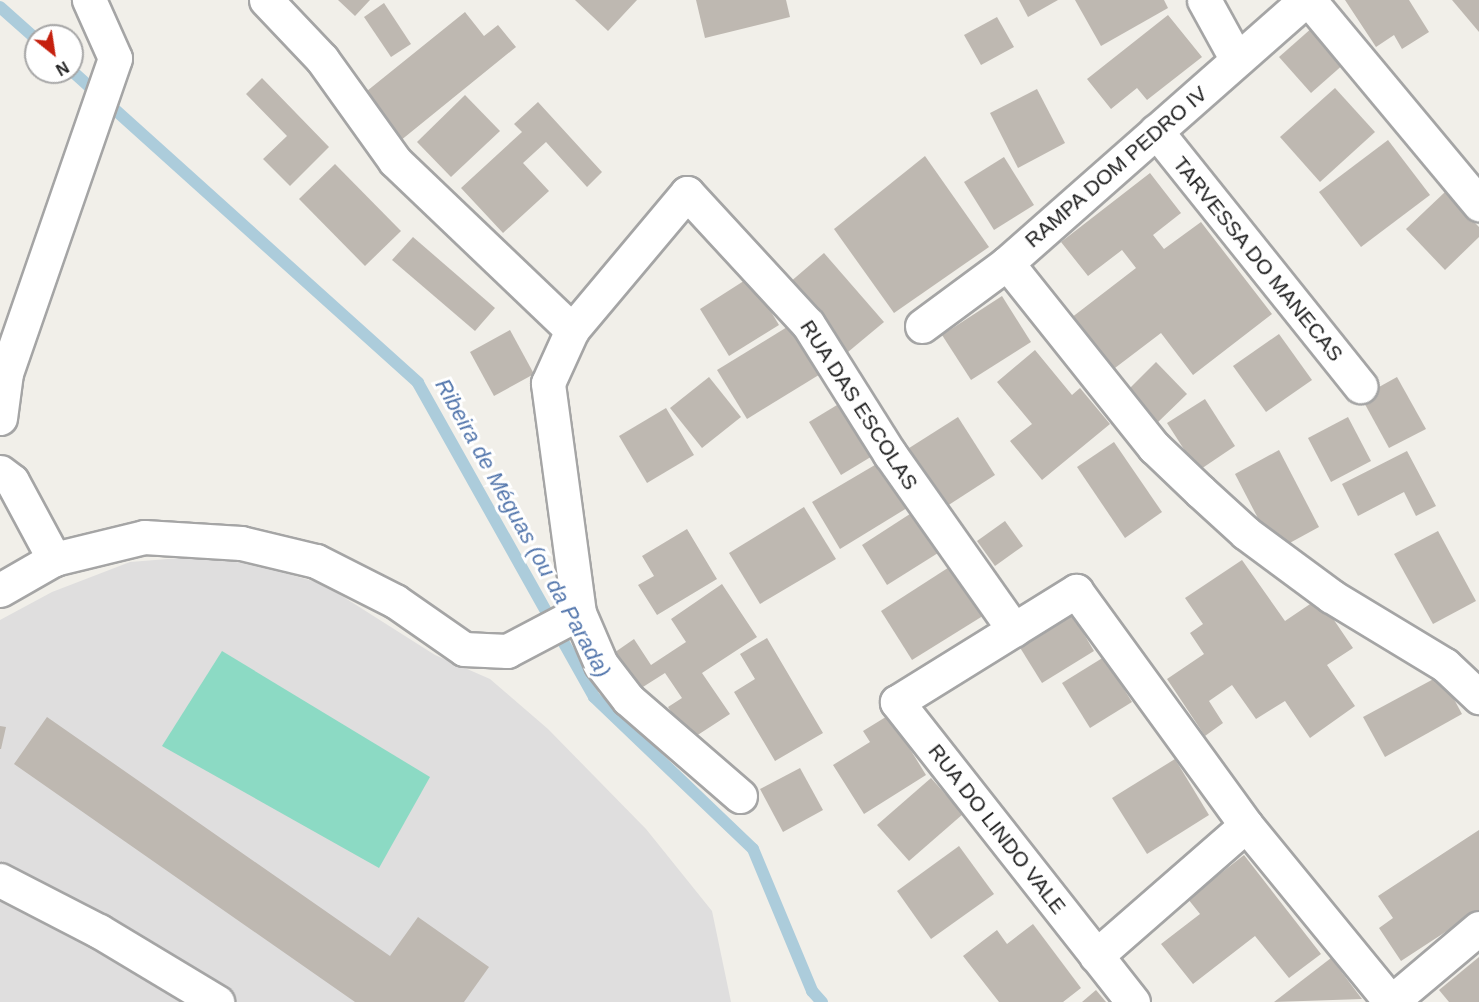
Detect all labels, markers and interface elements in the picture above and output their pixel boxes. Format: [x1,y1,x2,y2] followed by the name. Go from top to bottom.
[24,24,84,84] north arrow
[53,58,72,79] text: N
[1019,81,1213,253] street label: RAMPA DOM PEDRO IV
[1167,151,1349,367] street label: TARVESSA DO MANECAS
[794,315,924,495] street label: RUA DAS ESCOLAS
[430,374,616,682] water label: Ribeira de Méguas (ou da Parada)
[923,739,1071,919] street label: RUA DO LINDO VALE

